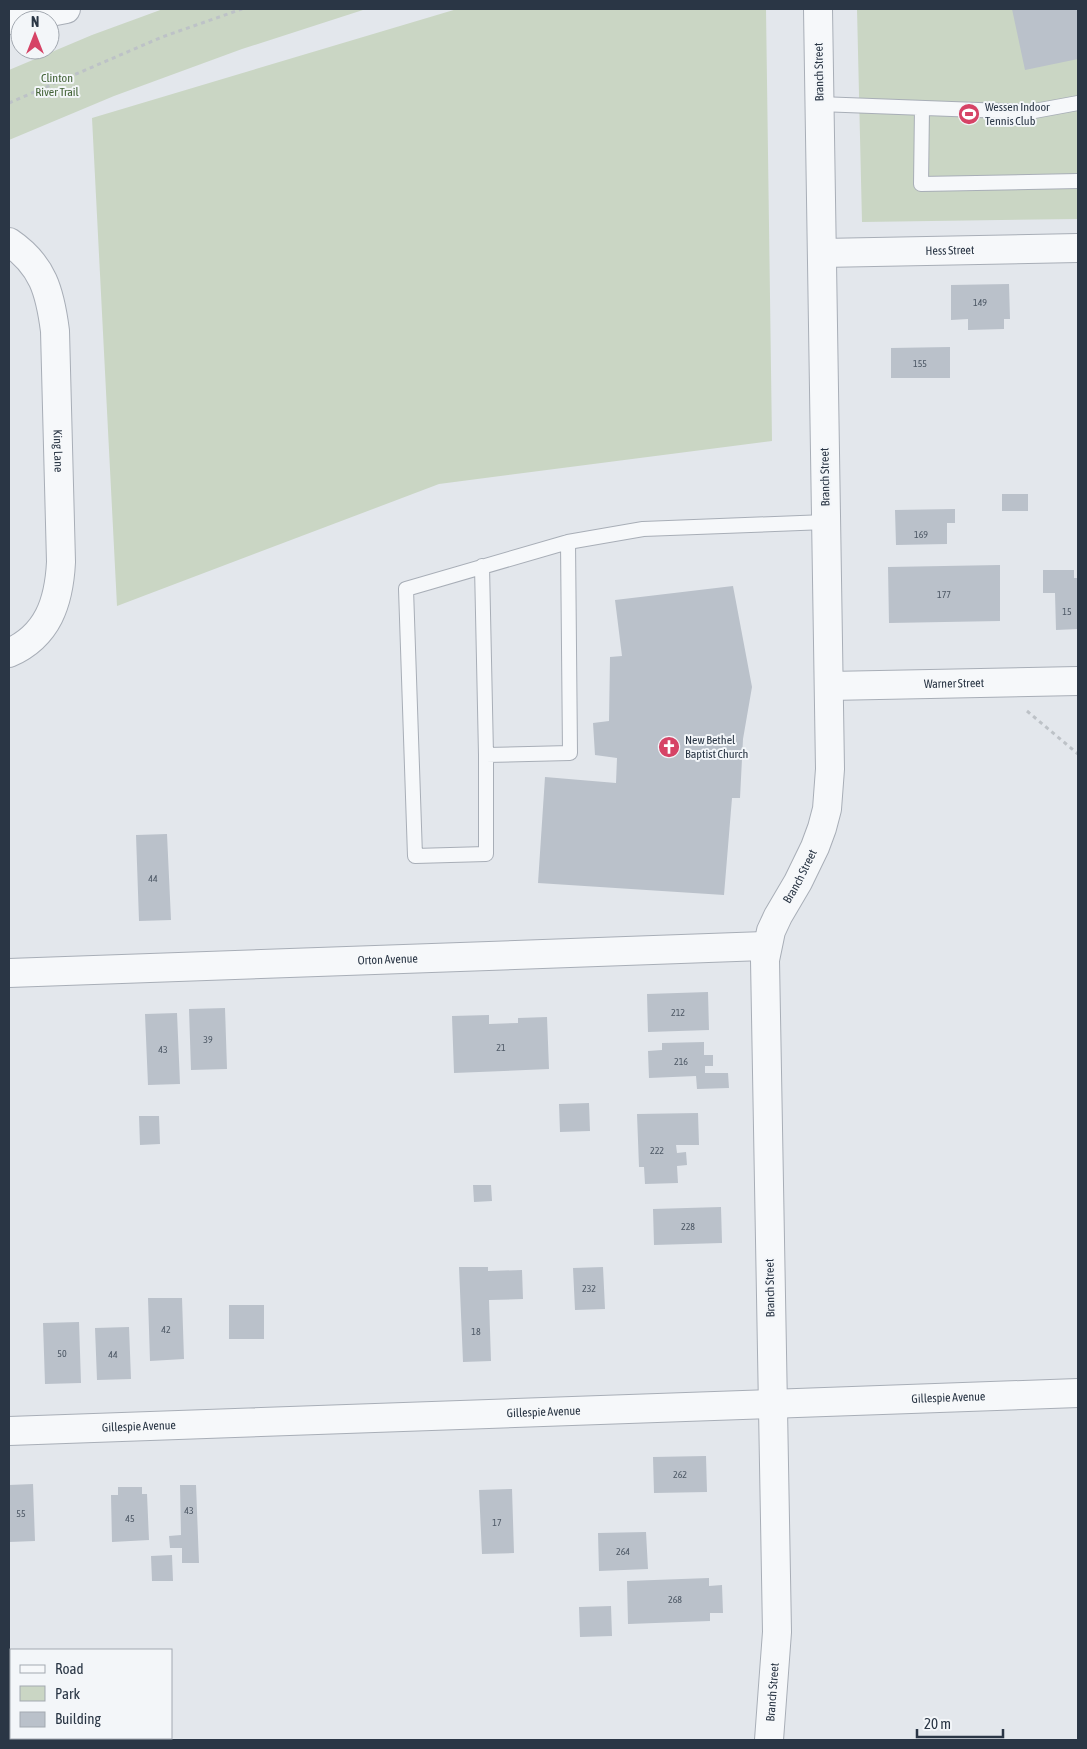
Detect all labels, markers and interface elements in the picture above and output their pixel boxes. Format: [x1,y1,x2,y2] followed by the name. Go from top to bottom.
[10,10,60,60] north arrow
[31,14,39,30] text: N
[811,42,827,101] street label: Branch Street
[35,71,80,99] park label: Clinton River Trail
[985,100,1050,128] place label: Wessen Indoor Tennis Club
[957,102,981,126] sports icon: Wessen Indoor Tennis Club
[925,243,975,258] street label: Hess Street
[973,297,987,308] house number: 149
[913,358,927,369] house number: 155
[51,429,66,473] street label: King Lane
[817,447,833,506] street label: Branch Street
[914,529,928,540] house number: 169
[937,589,951,600] house number: 177
[1062,606,1072,617] house number: 15
[924,676,985,691] street label: Warner Street
[685,733,748,761] place label: New Bethel Baptist Church
[657,735,681,759] church icon: New Bethel Baptist Church
[780,847,820,906] street label: Branch Street
[148,873,158,884] house number: 44
[357,951,418,968] street label: Orton Avenue
[671,1007,685,1018] house number: 212
[203,1034,213,1045] house number: 39
[496,1042,506,1053] house number: 21
[158,1044,168,1055] house number: 43
[674,1056,688,1067] house number: 216
[650,1145,664,1156] house number: 222
[681,1221,695,1232] house number: 228
[762,1258,778,1317] street label: Branch Street
[582,1283,596,1294] house number: 232
[161,1324,171,1335] house number: 42
[471,1326,481,1337] house number: 18
[57,1348,67,1359] house number: 50
[108,1349,118,1360] house number: 44
[911,1389,986,1406] street label: Gillespie Avenue
[506,1404,581,1420] street label: Gillespie Avenue
[102,1418,176,1435] street label: Gillespie Avenue
[673,1469,687,1480] house number: 262
[184,1505,194,1516] house number: 43
[16,1508,26,1519] house number: 55
[125,1513,135,1524] house number: 45
[492,1517,502,1528] house number: 17
[616,1546,630,1557] house number: 264
[668,1594,682,1605] house number: 268
[10,1649,172,1739] legend
[55,1660,84,1677] text: Road
[763,1662,782,1722] street label: Branch Street
[55,1685,80,1702] text: Park
[917,1706,1003,1738] scale bar
[55,1710,101,1727] text: Building
[924,1715,951,1732] text: 20 m

